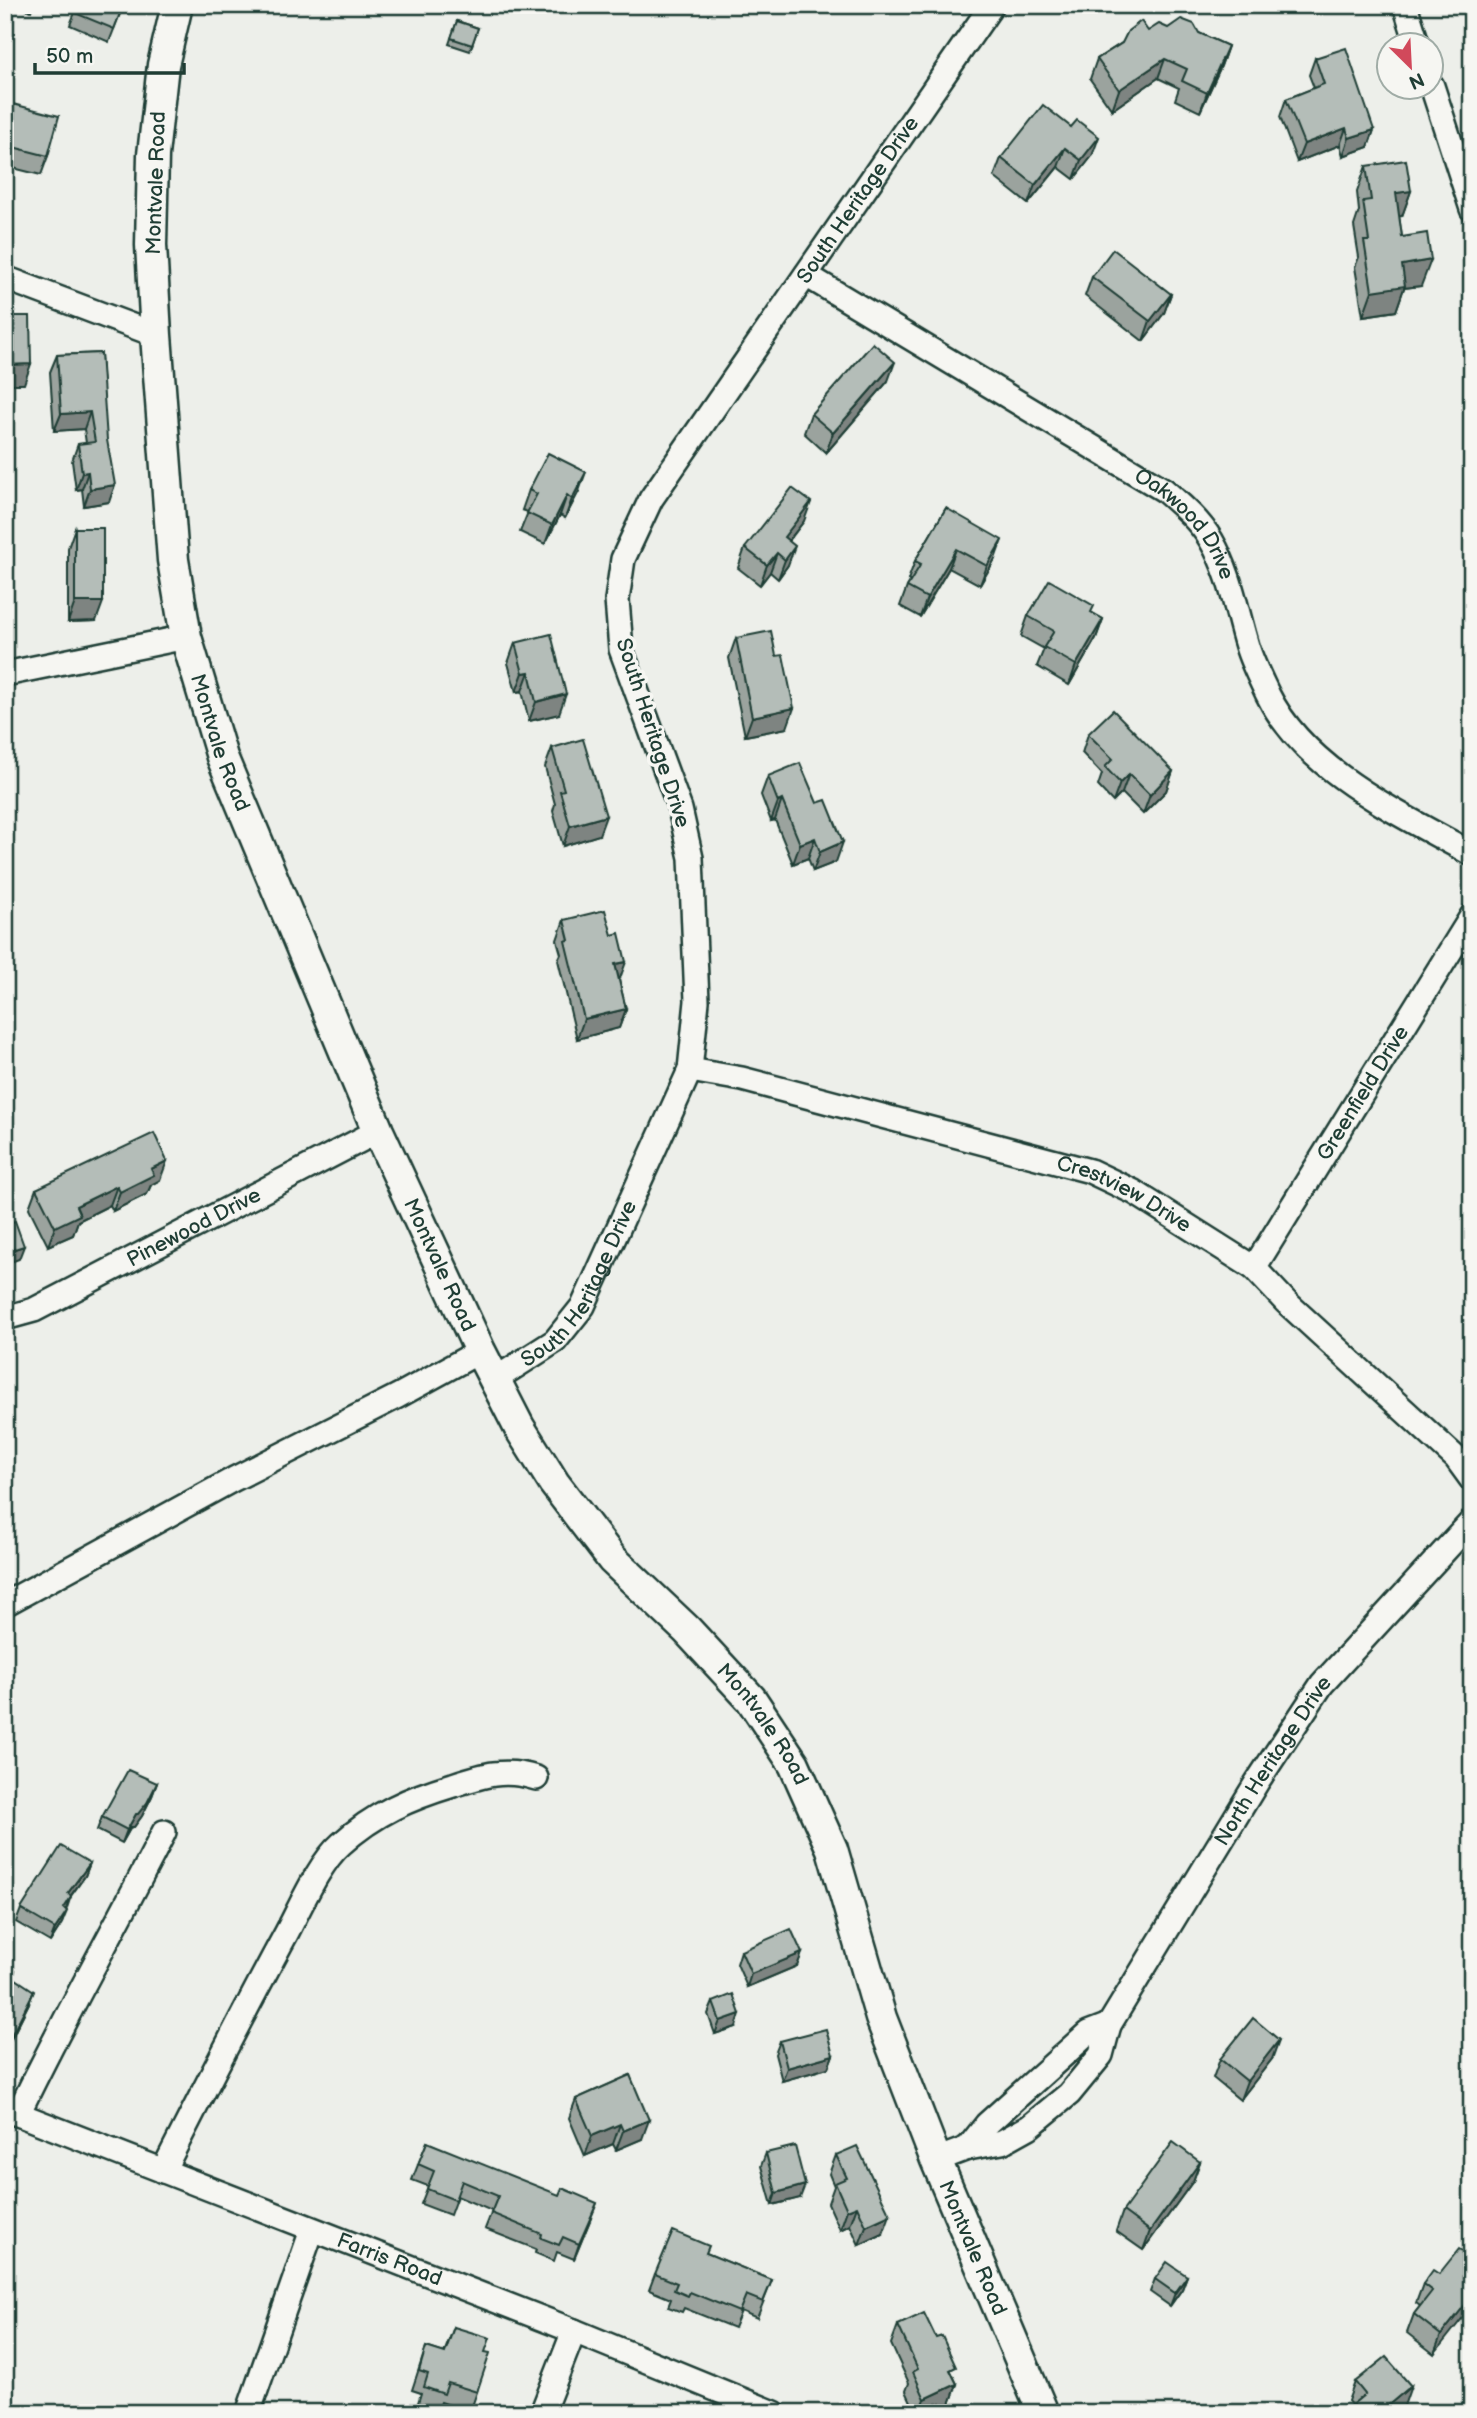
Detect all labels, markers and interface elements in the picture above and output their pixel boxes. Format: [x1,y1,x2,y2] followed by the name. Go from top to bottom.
[35,32,184,76] scale bar
[1376,32,1446,102] north arrow
[46,44,93,69] text: 50 m
[1405,67,1428,94] text: N
[141,111,171,255] street label: Montvale Road
[791,111,924,288] street label: South Heritage Drive
[1130,463,1240,583] street label: Oakwood Drive
[611,635,695,831] street label: South Heritage Drive
[185,671,256,815] street label: Montvale Road
[1311,1021,1414,1165] street label: Greenfield Drive
[1054,1150,1196,1238] street label: Crestview Drive
[122,1182,265,1272] street label: Pinewood Drive
[398,1194,482,1335] street label: Montvale Road
[516,1196,642,1372] street label: South Heritage Drive
[712,1658,814,1789] street label: Montvale Road
[1209,1670,1336,1850] street label: North Heritage Drive
[934,2177,1013,2319] street label: Montvale Road
[334,2227,446,2291] street label: Farris Road

